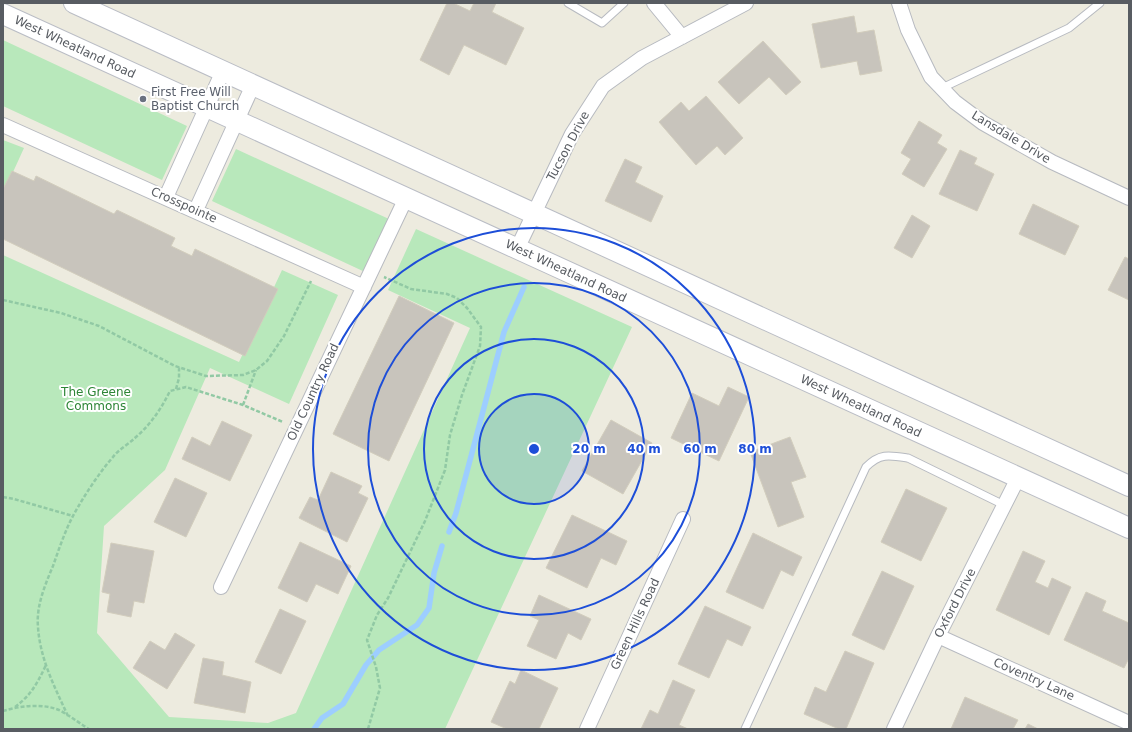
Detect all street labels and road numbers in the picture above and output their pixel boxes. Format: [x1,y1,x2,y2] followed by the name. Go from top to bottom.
[12,13,138,81] street label: West Wheatland Road
[969,108,1053,166] street label: Lansdale Drive
[543,109,592,184] street label: Tucson Drive
[149,184,219,226] street label: Crosspointe
[503,237,629,305] street label: West Wheatland Road
[284,341,342,443] street label: Old Country Road
[798,372,924,440] street label: West Wheatland Road
[931,566,979,640] street label: Oxford Drive
[608,576,662,672] street label: Green Hills Road
[991,655,1077,703] street label: Coventry Lane

